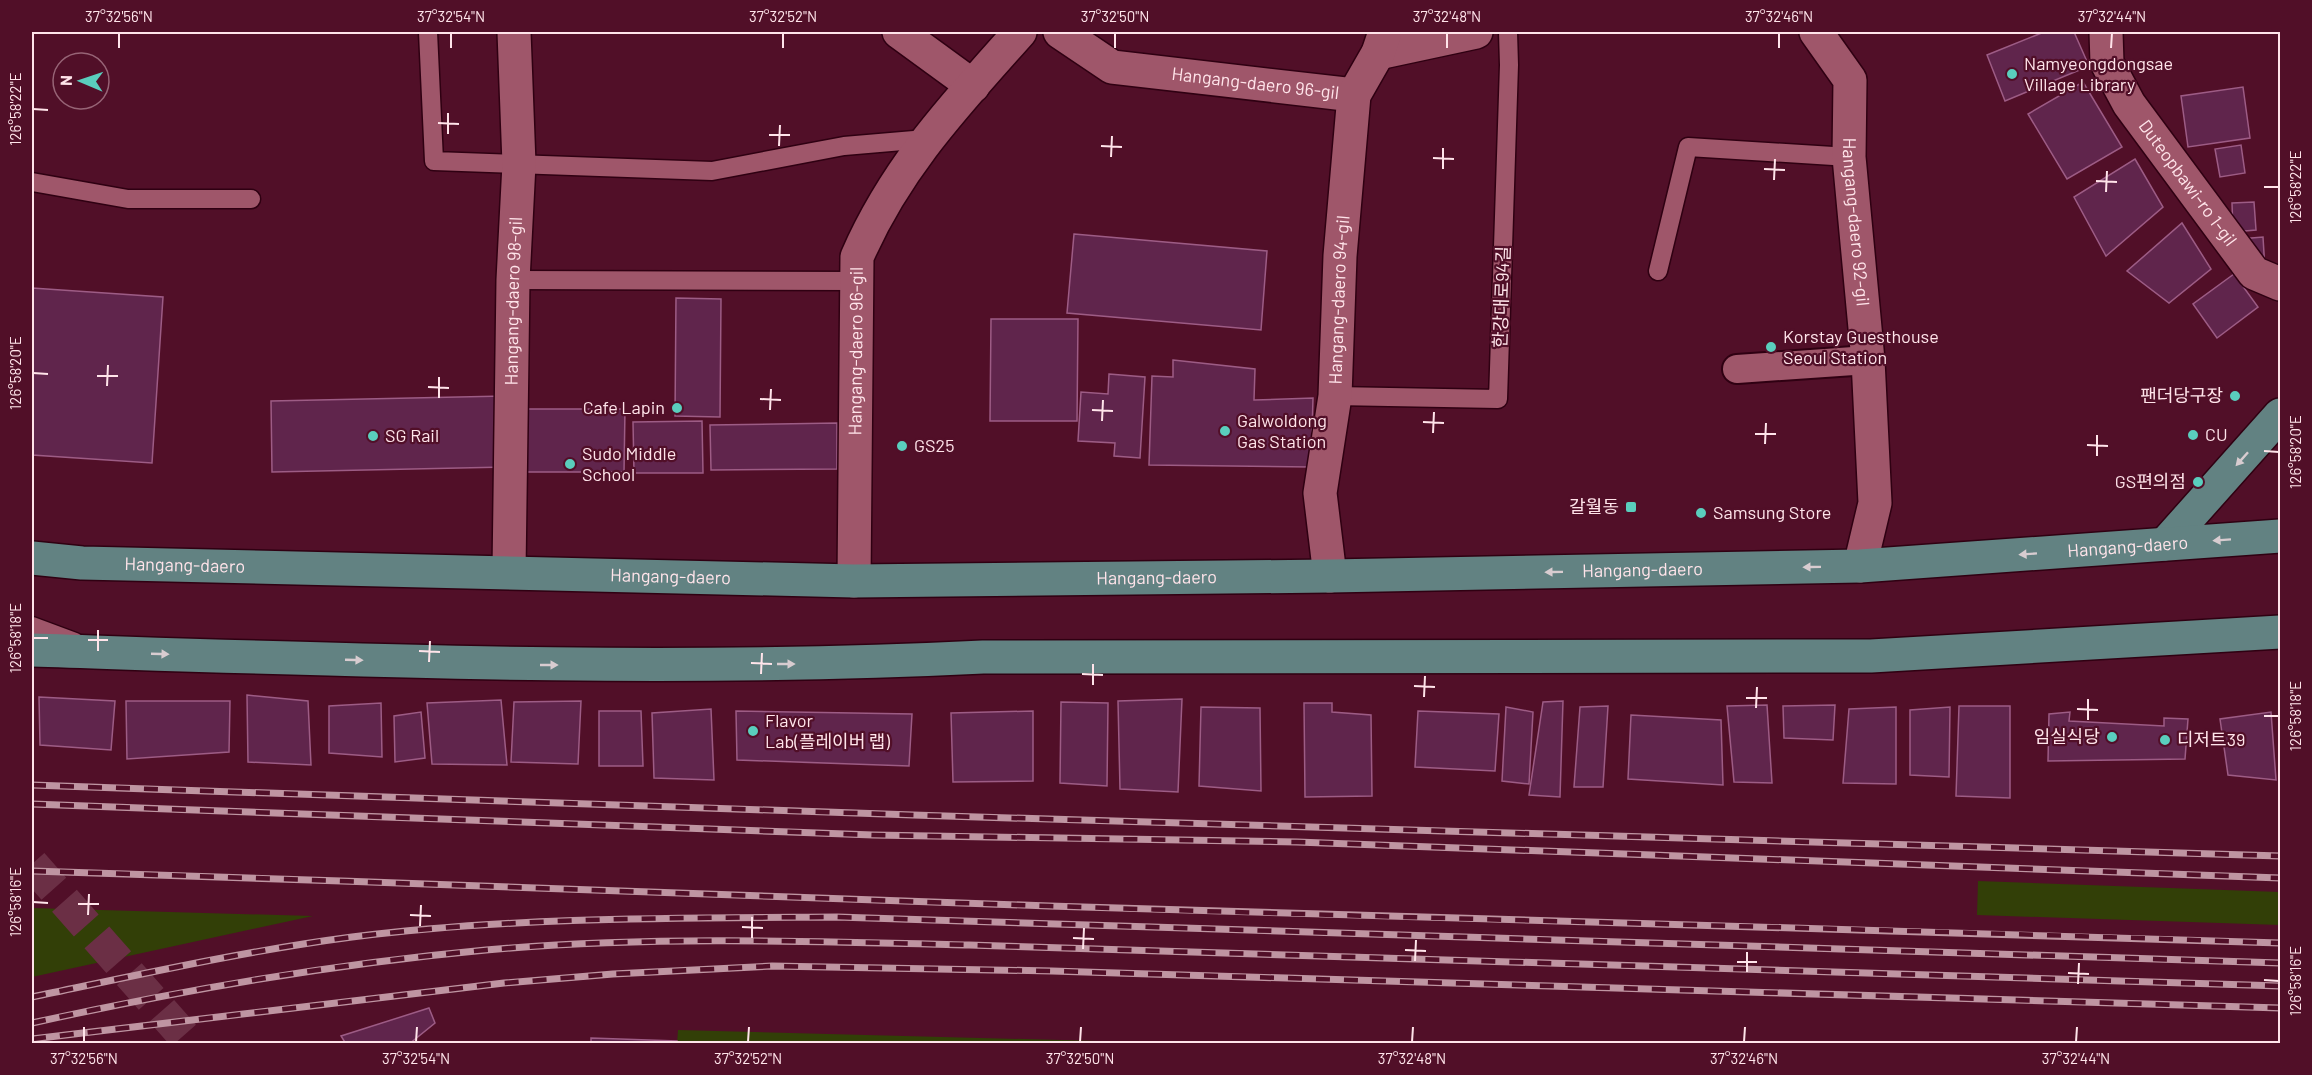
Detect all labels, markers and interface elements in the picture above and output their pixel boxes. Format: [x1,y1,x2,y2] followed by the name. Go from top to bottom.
[85,7,153,25] text: 37°32'56"N
[417,7,485,25] text: 37°32'54"N
[749,7,817,25] text: 37°32'52"N
[1081,7,1149,25] text: 37°32'50"N
[1413,7,1481,25] text: 37°32'48"N
[1745,7,1813,25] text: 37°32'46"N
[2078,7,2146,25] text: 37°32'44"N
[51,51,111,111] north arrow
[2024,52,2173,95] place label: Namyeongdongsae Village Library
[1170,62,1341,103] street label: Hangang-daero 96-gil
[2005,67,2019,81] marker: Namyeongdongsae Village Library
[6,72,24,146] text: 126°58'22"E
[56,75,75,86] text: N
[2134,115,2242,250] street label: Duteopbawi-ro 1-gil
[1839,138,1875,307] street label: Hangang-daero 92-gil
[2286,150,2304,224] text: 126°58'22"E
[1323,214,1353,385] street label: Hangang-daero 94-gil
[500,216,526,386] street label: Hangang-daero 98-gil
[1488,246,1514,348] street label: 한강대로94길
[843,267,867,435] street label: Hangang-daero 96-gil
[1783,325,1939,368] place label: Korstay Guesthouse Seoul Station
[6,336,24,410] text: 126°58'20"E
[1764,340,1778,354] marker: Korstay Guesthouse Seoul Station
[2140,384,2223,406] place label: 팬더당구장
[2228,389,2242,403] marker: 팬더당구장
[583,396,665,418] place label: Cafe Lapin
[670,401,684,415] marker: Cafe Lapin
[1237,409,1327,452] place label: Galwoldong Gas Station
[2286,415,2304,489] text: 126°58'20"E
[2205,423,2228,445] place label: CU
[385,424,439,446] place label: SG Rail
[1218,424,1232,438] marker: Galwoldong Gas Station
[2186,428,2200,442] marker: CU
[366,429,380,443] marker: SG Rail
[914,434,954,456] place label: GS25
[895,439,909,453] marker: GS25
[582,442,676,485] place label: Sudo Middle School
[2235,452,2249,467] one-way arrow
[563,457,577,471] marker: Sudo Middle School
[2115,470,2186,492] place label: GS편의점
[2191,475,2205,489] marker: GS편의점
[1569,495,1619,517] place label: 갈월동
[1624,500,1638,514] marker: 갈월동
[1713,501,1831,523] place label: Samsung Store
[1694,506,1708,520] marker: Samsung Store
[2067,531,2189,561] street label: Hangang-daero
[2213,535,2232,545] one-way arrow
[2018,549,2037,558] one-way arrow
[124,552,245,577] street label: Hangang-daero
[1582,557,1703,581] street label: Hangang-daero
[1803,562,1822,572] one-way arrow
[610,563,731,588] street label: Hangang-daero
[1096,565,1217,588] street label: Hangang-daero
[1545,567,1564,577] one-way arrow
[6,603,24,673] text: 126°58'18"E
[150,650,169,659] one-way arrow
[345,656,364,665] one-way arrow
[777,659,796,669] one-way arrow
[540,660,559,670] one-way arrow
[2286,681,2304,751] text: 126°58'18"E
[765,709,890,752] place label: Flavor Lab(플레이버 랩)
[746,724,760,738] marker: Flavor Lab(플레이버 랩)
[2034,725,2100,747] place label: 임실식당
[2177,728,2245,750] place label: 디저트39
[2105,730,2119,744] marker: 임실식당
[2158,733,2172,747] marker: 디저트39
[6,867,24,937] text: 126°58'16"E
[2286,946,2304,1016] text: 126°58'16"E
[50,1049,118,1067] text: 37°32'56"N
[382,1049,450,1067] text: 37°32'54"N
[714,1049,782,1067] text: 37°32'52"N
[1046,1049,1114,1067] text: 37°32'50"N
[1378,1049,1446,1067] text: 37°32'48"N
[1710,1049,1778,1067] text: 37°32'46"N
[2042,1049,2110,1067] text: 37°32'44"N

